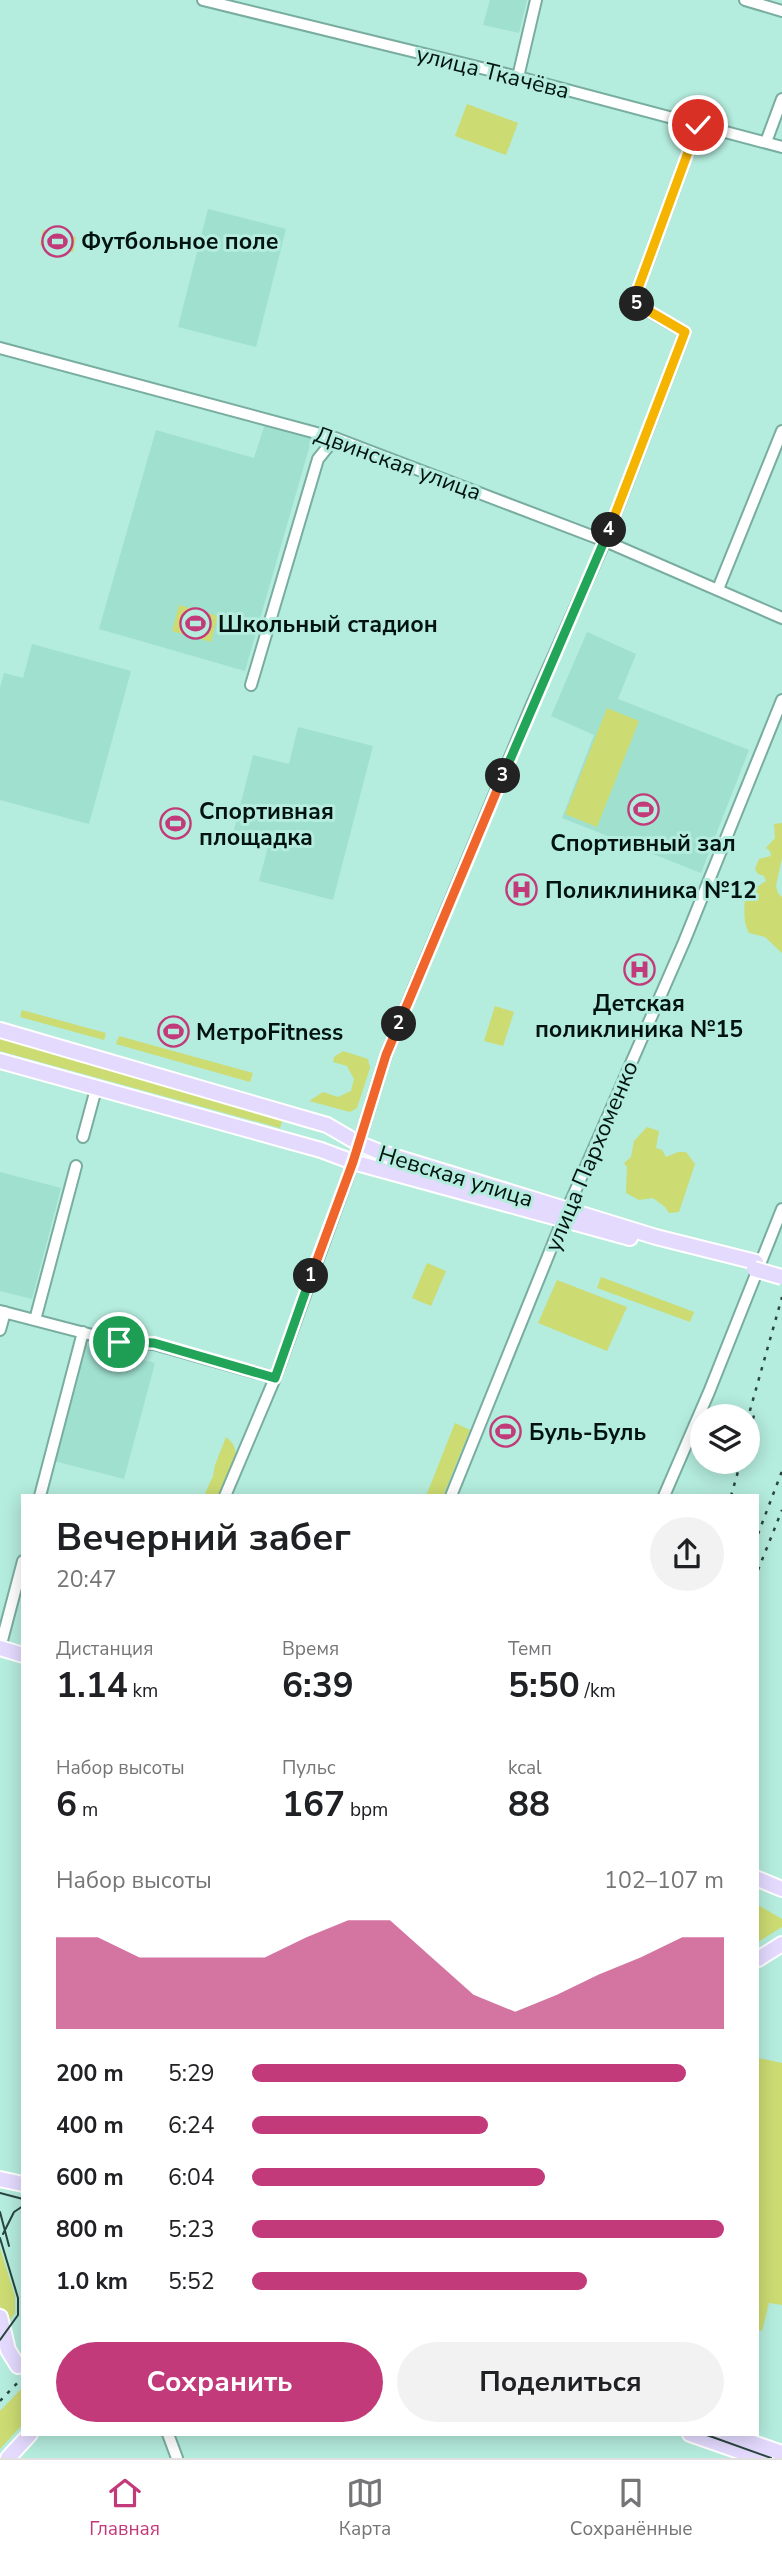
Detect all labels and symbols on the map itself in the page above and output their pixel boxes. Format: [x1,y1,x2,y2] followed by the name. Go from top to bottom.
[413,38,573,106] street label: улица Ткачёва
[668,95,728,155] pin
[41,224,75,258] sports icon: Футбольное поле
[81,226,279,257] place label: Футбольное поле
[620,286,654,322] pin: 5
[310,419,485,508] street label: Двинская улица
[592,512,626,548] pin: 4
[178,607,212,641] sports icon: Школьный стадион
[218,609,438,640] place label: Школьный стадион
[486,758,520,794] pin: 3
[626,792,660,826] sports icon: Спортивный зал
[199,796,334,853] place label: Спортивная площадка
[159,807,193,841] sports icon: Спортивная площадка
[550,828,736,859] place label: Спортивный зал
[505,873,539,907] hospital icon: Поликлиника №12
[545,875,757,906] place label: Поликлиника №12
[622,952,656,986] hospital icon: Детская поликлиника №15
[535,988,743,1045] place label: Детская поликлиника №15
[382,1006,416,1042] pin: 2
[156,1015,190,1049] sports icon: МетроFitness
[196,1017,343,1048] place label: МетроFitness
[537,1056,646,1256] street label: улица Пархоменко
[375,1138,537,1215] street label: Невская улица
[294,1258,328,1294] pin: 1
[89,1312,149,1372] pin
[489,1415,523,1449] sports icon: Буль-Буль
[529,1417,646,1448] place label: Буль-Буль

